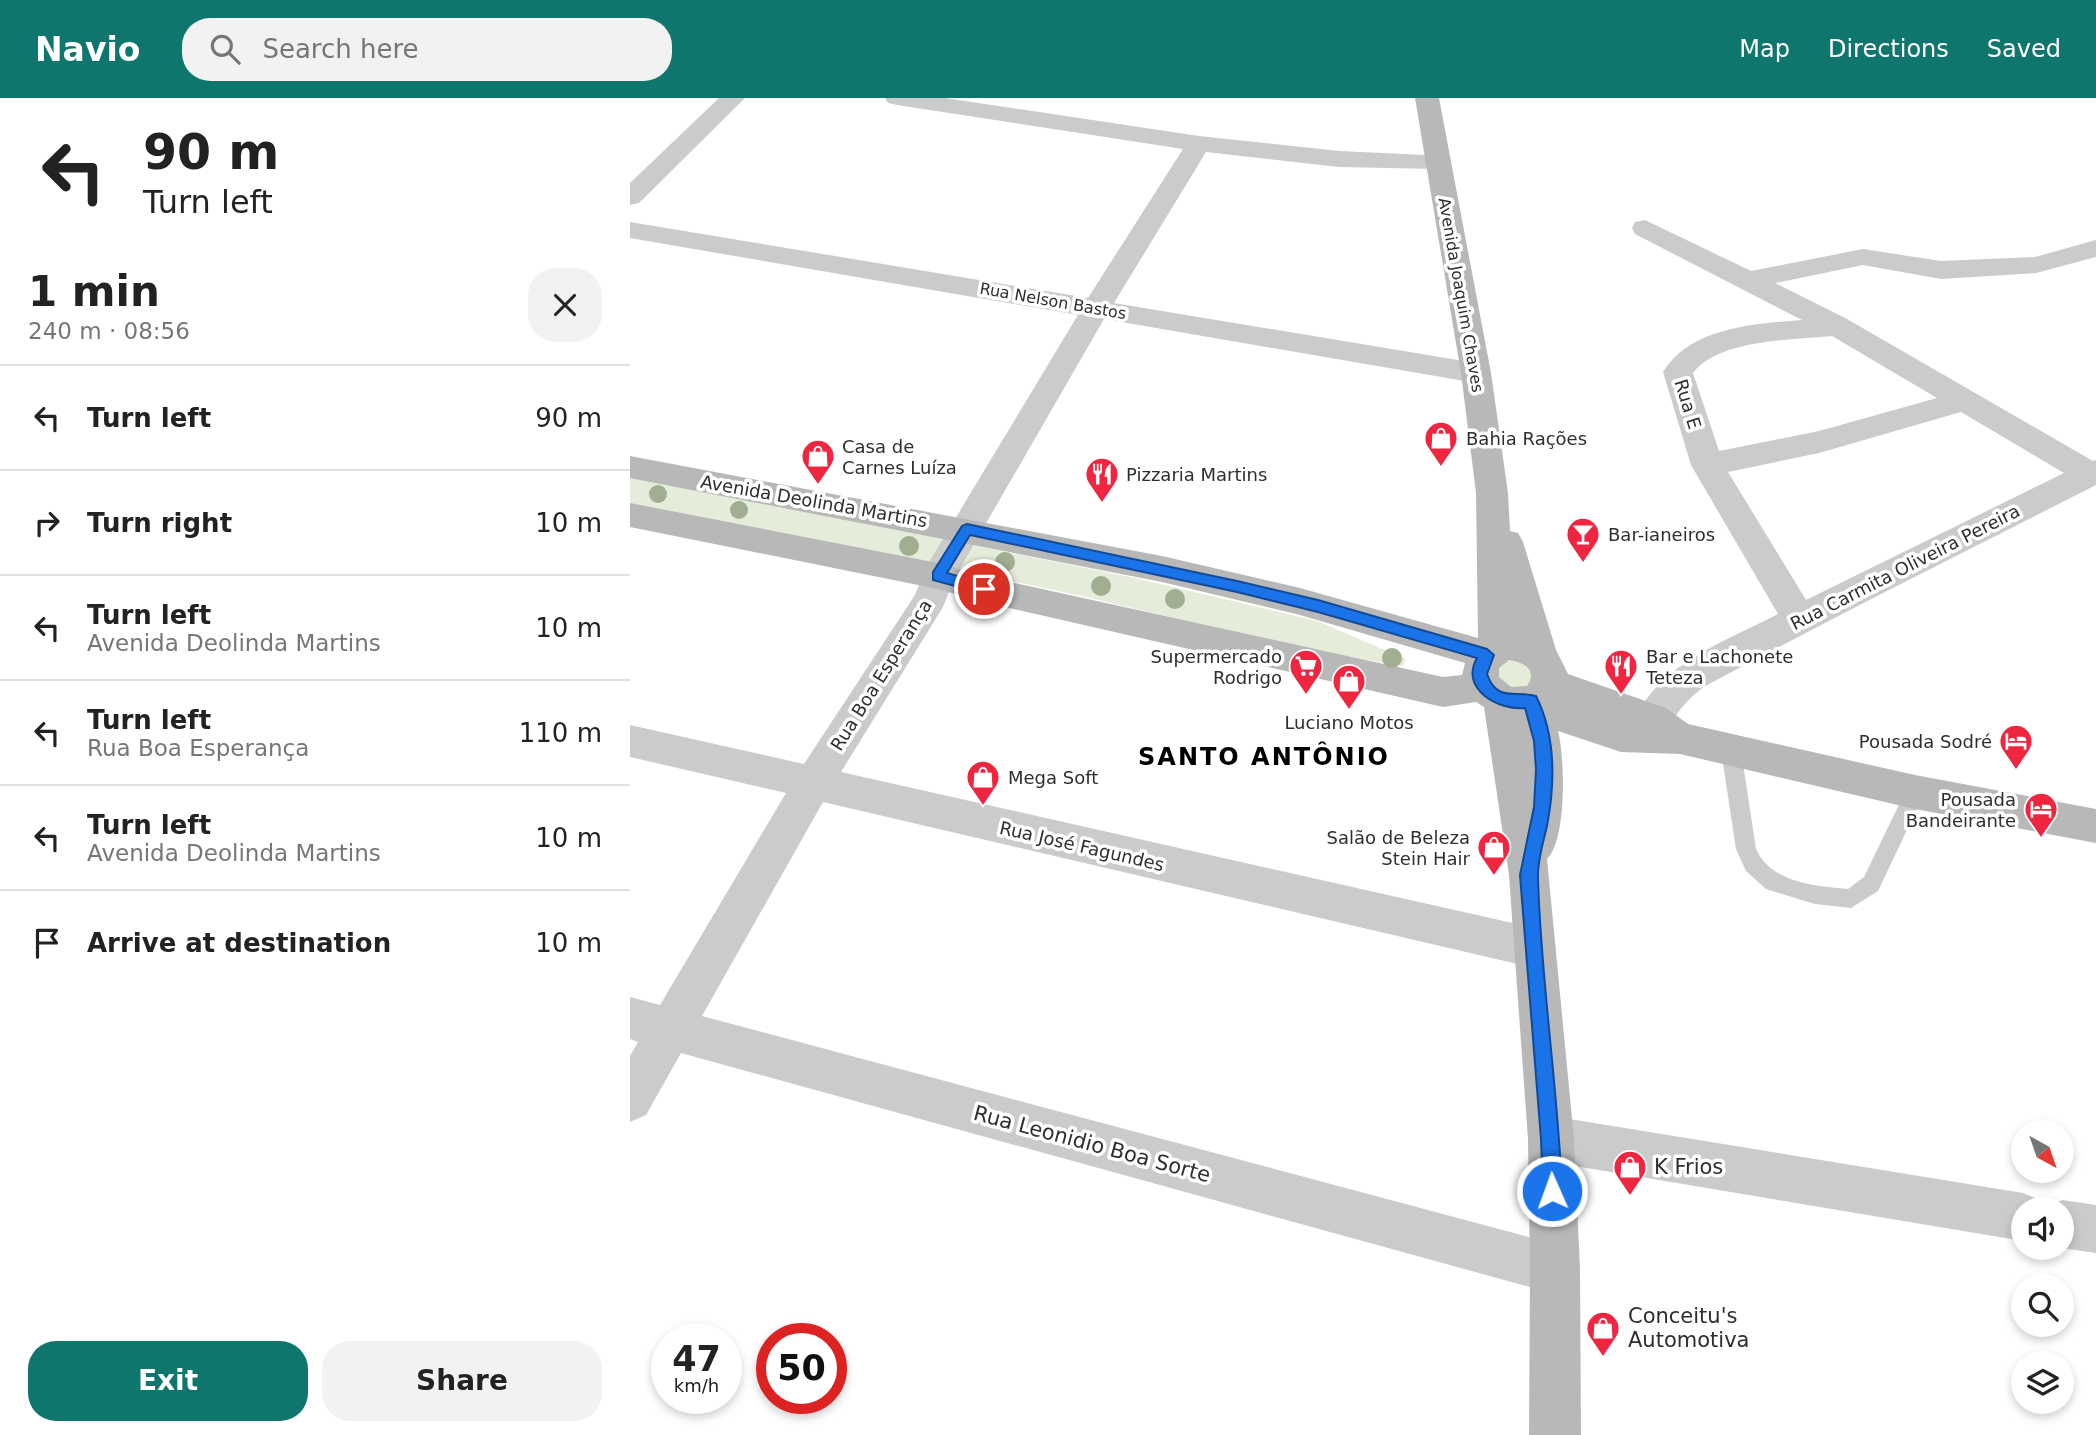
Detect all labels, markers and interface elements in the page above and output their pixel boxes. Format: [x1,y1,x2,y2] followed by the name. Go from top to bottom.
[182,18,672,81] search box
[35,30,140,69] text: Navio
[206,30,244,68] icon: search
[262,34,419,64] text: Search here
[1739,35,1790,63] text: Map
[1828,35,1949,63] text: Directions
[1987,35,2061,63] text: Saved
[143,124,279,181] text: 90 m
[28,126,119,217] icon: left
[143,183,273,221] text: Turn left
[1435,196,1487,394] street label: Avenida Joaquim Chaves
[28,267,160,316] text: 1 min
[528,268,602,342] button: close
[978,279,1128,323] street label: Rua Nelson Bastos
[28,318,190,344] text: 240 m · 08:56
[1670,376,1706,432] street label: Rua E
[28,399,66,437] icon: left
[87,403,211,433] text: Turn left
[535,403,602,433] text: 90 m
[1422,419,1460,468] shop icon: Bahia Rações
[1466,428,1587,449] place label: Bahia Rações
[842,436,957,478] place label: Casa de Carnes Luíza
[799,437,837,486] shop icon: Casa de Carnes Luíza
[1083,455,1121,504] restaurant icon: Pizzaria Martins
[1126,464,1267,485] place label: Pizzaria Martins
[699,471,929,531] street label: Avenida Deolinda Martins
[1787,500,2023,634] street label: Rua Carmita Oliveira Pereira
[28,504,66,542] icon: right
[87,508,232,538] text: Turn right
[535,508,602,538] text: 10 m
[1564,515,1602,564] bar icon: Bar-ianeiros
[1608,524,1715,545] place label: Bar-ianeiros
[954,559,1014,619] pin
[965,570,1003,608] icon: arrive
[826,596,936,754] street label: Rua Boa Esperança
[87,600,211,630] text: Turn left
[28,609,66,647] icon: left
[535,613,602,643] text: 10 m
[87,630,381,656] text: Avenida Deolinda Martins
[1151,646,1282,688] place label: Supermercado Rodrigo
[1645,646,1793,688] place label: Bar e Lachonete Teteza
[1287,647,1325,696] supermarket icon: Supermercado Rodrigo
[1602,647,1640,696] restaurant icon: Bar e Lachonete Teteza
[1330,662,1368,711] shop icon: Luciano Motos
[87,705,211,735] text: Turn left
[1284,712,1414,733] place label: Luciano Motos
[28,714,66,752] icon: left
[519,718,602,748] text: 110 m
[1997,722,2035,771] hotel icon: Pousada Sodré
[1859,731,1992,752] place label: Pousada Sodré
[87,735,309,761] text: Rua Boa Esperança
[1138,741,1390,771] district label: SANTO ANTÔNIO
[964,758,1002,807] shop icon: Mega Soft
[1008,767,1098,788] place label: Mega Soft
[1906,789,2016,831] place label: Pousada Bandeirante
[2022,790,2060,839] hotel icon: Pousada Bandeirante
[87,810,211,840] text: Turn left
[998,817,1166,875] street label: Rua José Fagundes
[28,819,66,857] icon: left
[535,823,602,853] text: 10 m
[1327,827,1471,869] place label: Salão de Beleza Stein Hair
[1475,828,1513,877] shop icon: Salão de Beleza Stein Hair
[87,840,381,866] text: Avenida Deolinda Martins
[28,924,66,962] icon: arrive
[87,928,391,958] text: Arrive at destination
[535,928,602,958] text: 10 m
[971,1101,1213,1187] street label: Rua Leonidio Boa Sorte
[2011,1120,2074,1183] north arrow
[2011,1120,2074,1414] map controls
[1611,1148,1649,1197] shop icon: K Frios
[1515,1154,1589,1228] position arrow
[1654,1155,1723,1179] place label: K Frios
[2011,1197,2074,1260] button: sound
[2011,1274,2074,1337] button: search
[1628,1304,1749,1352] place label: Conceitu's Automotiva
[1584,1309,1622,1358] shop icon: Conceitu's Automotiva
[756,1323,847,1414] speed limit sign: 50
[672,1339,721,1379] text: 47
[28,1341,308,1421] button: Exit
[322,1341,602,1421] button: Share
[2011,1351,2074,1414] button: layers
[674,1375,719,1396] text: km/h

